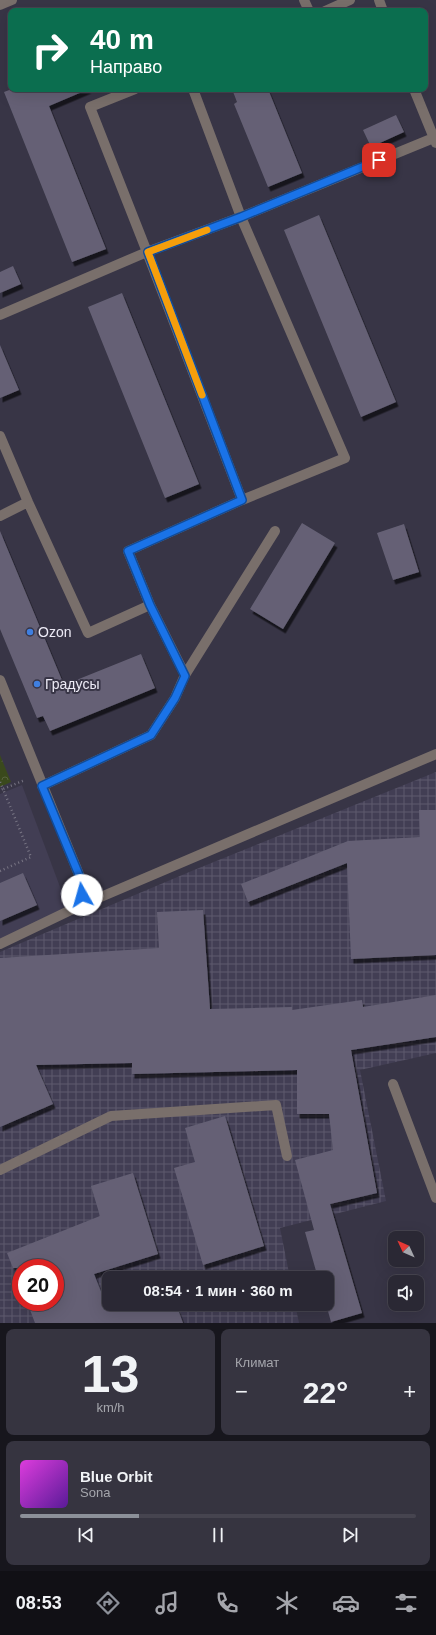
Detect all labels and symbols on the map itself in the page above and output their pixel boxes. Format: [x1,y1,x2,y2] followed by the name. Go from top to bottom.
[362,143,396,177] pin
[38,624,71,640] place label: Ozon
[25,627,35,637] marker: Ozon
[45,676,99,692] place label: Градусы
[32,679,42,689] marker: Градусы
[61,874,103,916] position arrow
[388,1231,424,1267] north arrow
[12,1259,64,1311] speed limit sign: 20

